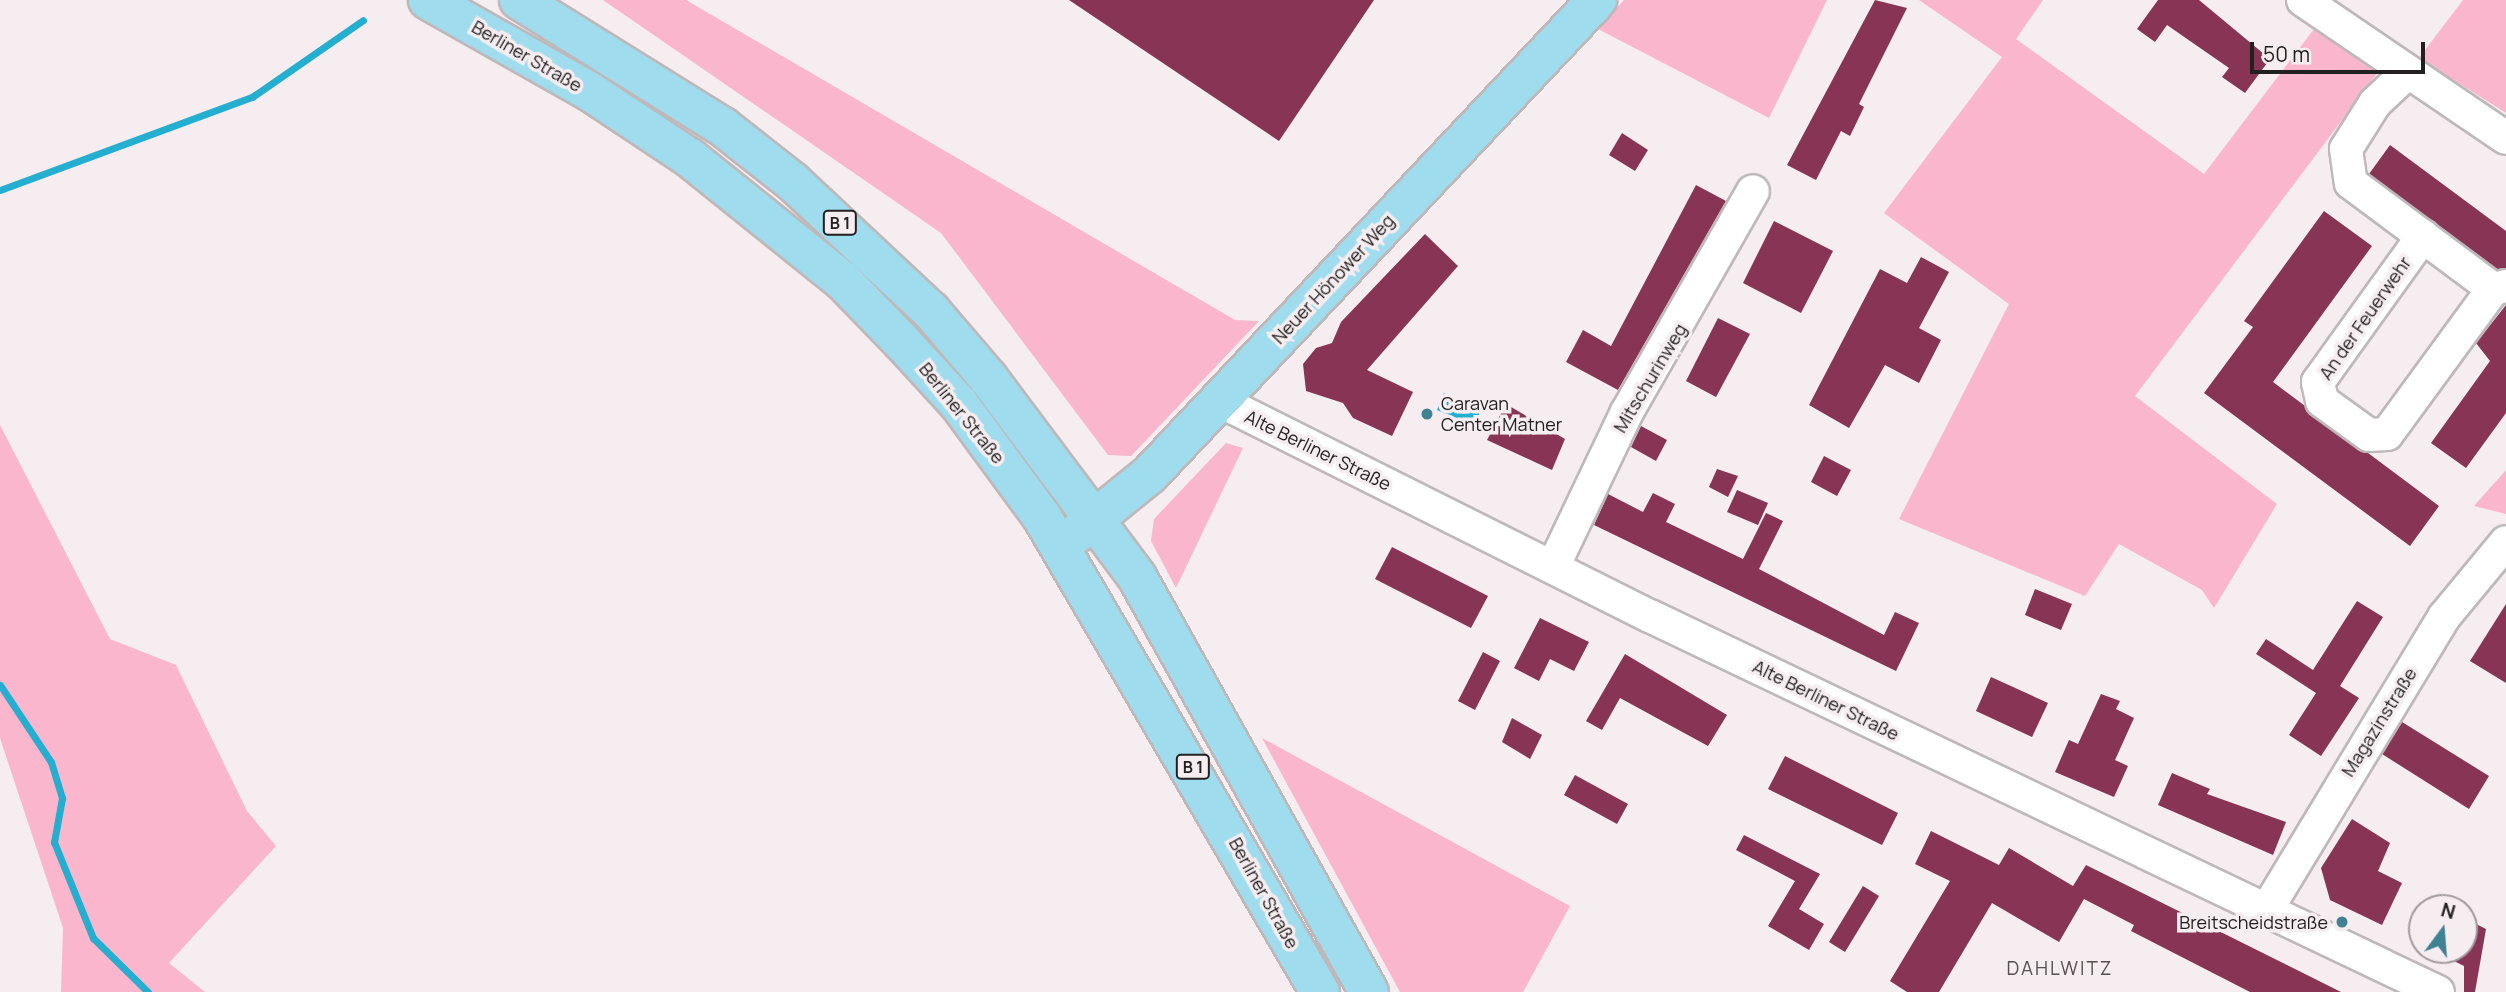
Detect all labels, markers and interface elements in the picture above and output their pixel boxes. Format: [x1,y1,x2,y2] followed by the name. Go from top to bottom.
[468,16,586,96] street label: Berliner Straße
[2254,28,2429,72] scale bar
[2263,40,2310,68] text: 50 m
[822,210,858,236] road number: B 1
[1267,210,1399,348] street label: Neuer Hönower Weg
[2315,252,2415,384] street label: An der Feuerwehr
[1609,320,1691,436] street label: Mitschurinweg
[915,358,1009,468] street label: Berliner Straße
[1441,393,1562,436] place label: Caravan Center Matner
[1241,405,1395,495] street label: Alte Berliner Straße
[1419,406,1435,422] marker: Caravan Center Matner
[1749,655,1903,745] street label: Alte Berliner Straße
[2337,664,2421,780] street label: Magazinstraße
[1176,754,1210,780] road number: B 1
[1225,834,1303,952] street label: Berliner Straße
[2408,894,2478,964] north arrow
[2438,896,2458,925] text: N
[2179,911,2328,933] place label: Breitscheidstraße
[2334,914,2350,930] marker: Breitscheidstraße
[2008,958,2112,980] district label: DAHLWITZ

